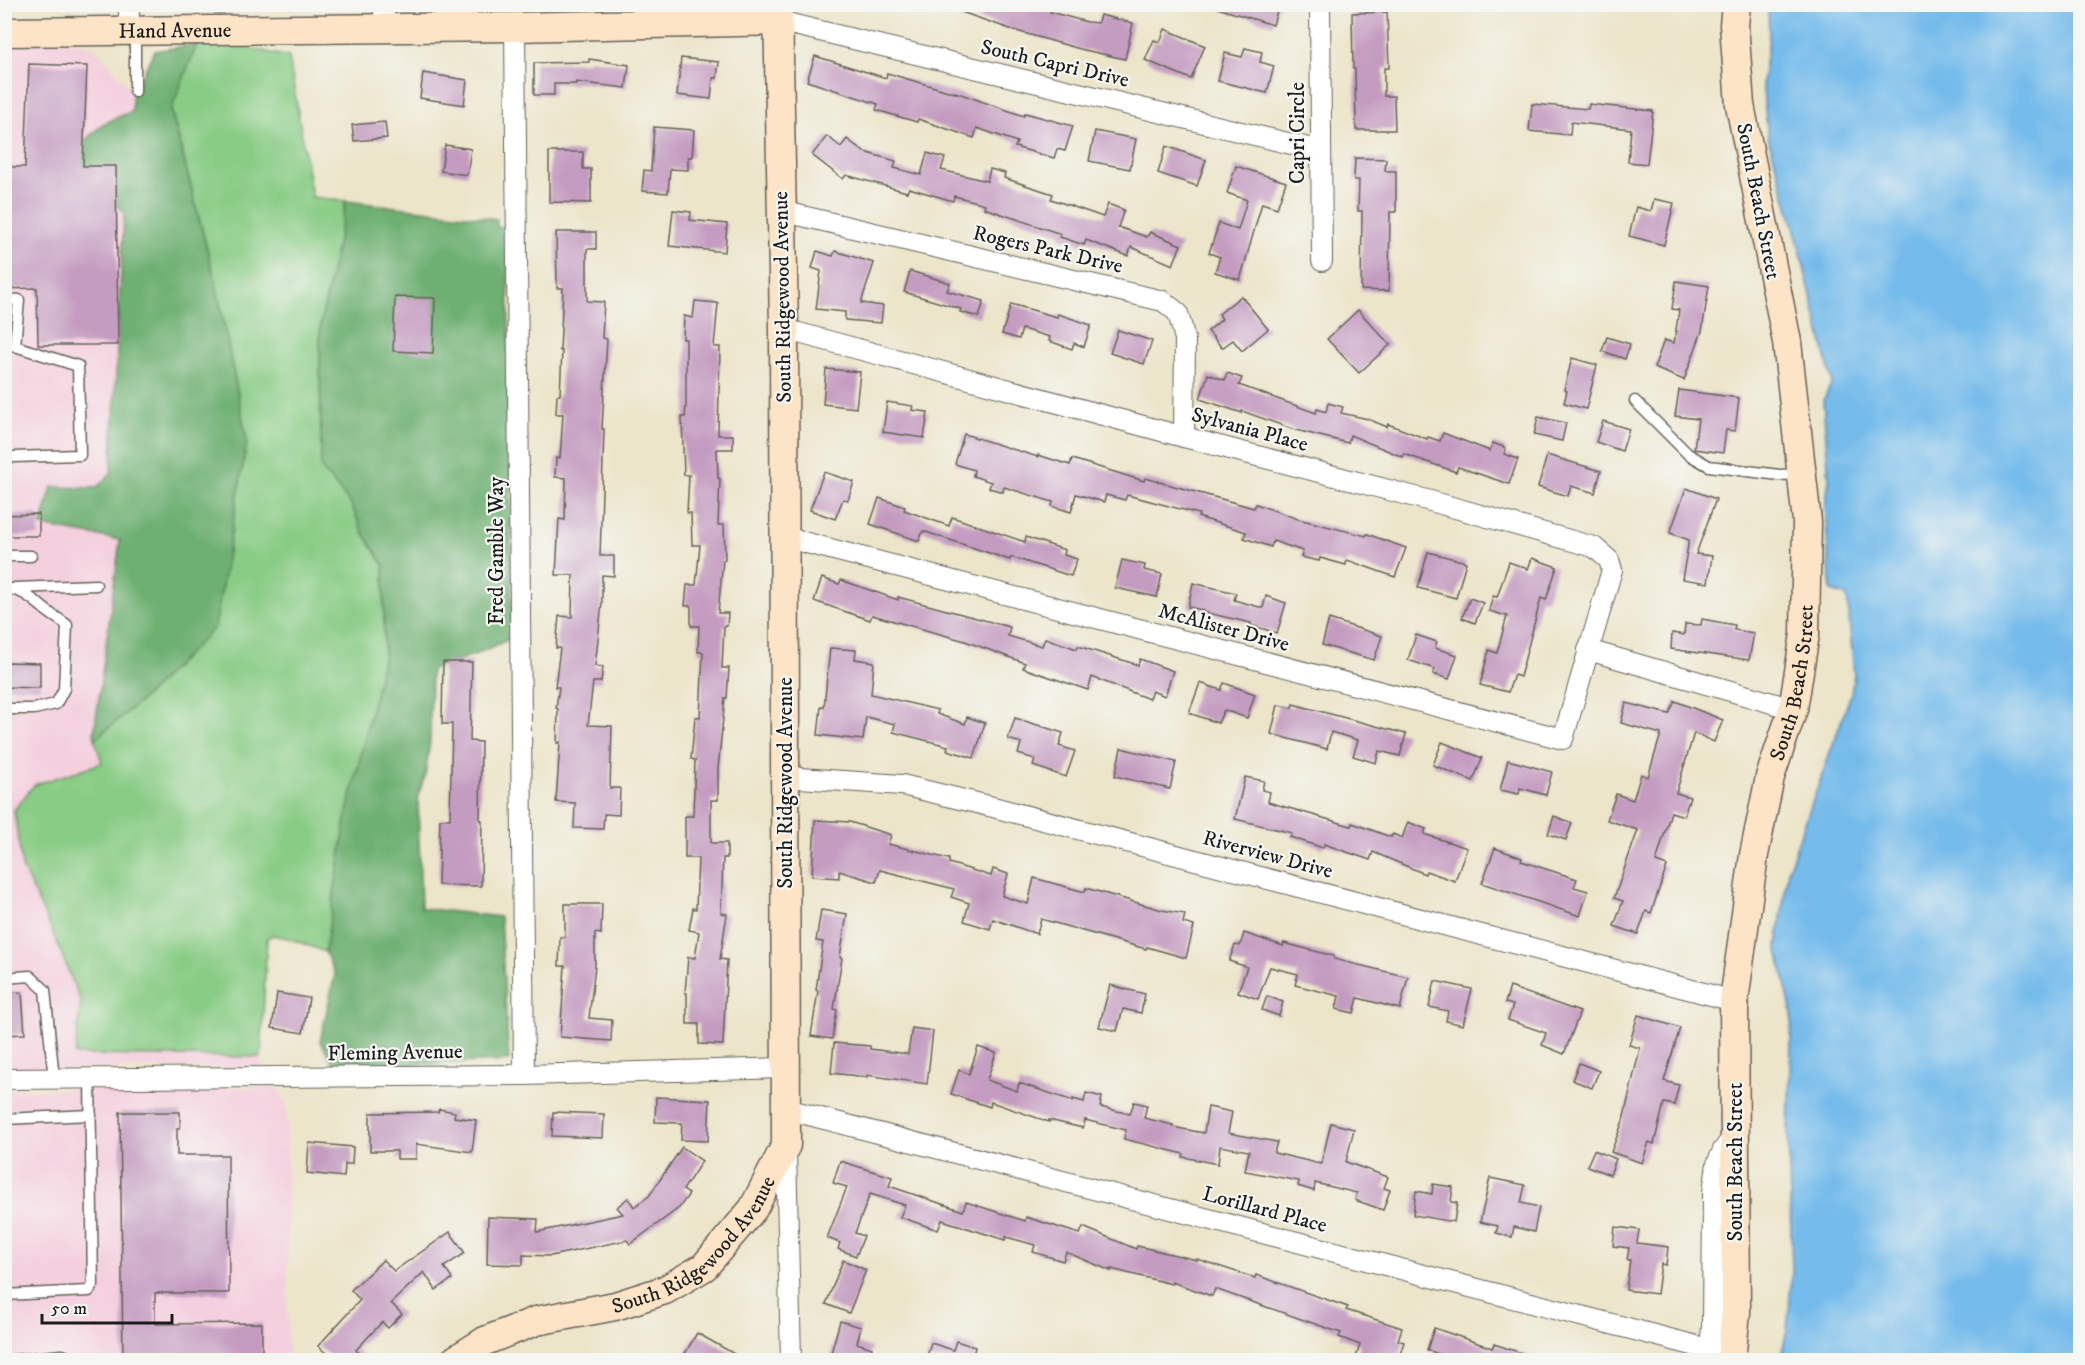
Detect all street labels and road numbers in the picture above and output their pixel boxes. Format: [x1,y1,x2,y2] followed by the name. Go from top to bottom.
[118,18,232,45] street label: Hand Avenue
[978,34,1132,94] street label: South Capri Drive
[1285,82,1311,184] street label: Capri Circle
[1730,121,1786,282] street label: South Beach Street
[768,191,798,403] street label: South Ridgewood Avenue
[970,220,1125,280] street label: Rogers Park Drive
[1189,402,1311,458] street label: Sylvania Place
[484,476,510,625] street label: Fred Gamble Way
[1155,598,1292,658] street label: McAlister Drive
[1764,604,1820,764] street label: South Beach Street
[773,677,799,889] street label: South Ridgewood Avenue
[1200,825,1336,885] street label: Riverview Drive
[327,1039,463,1067] street label: Fleming Avenue
[1723,1082,1749,1241] street label: South Beach Street
[609,1172,782,1320] street label: South Ridgewood Avenue
[1200,1181,1330,1239] street label: Lorillard Place

